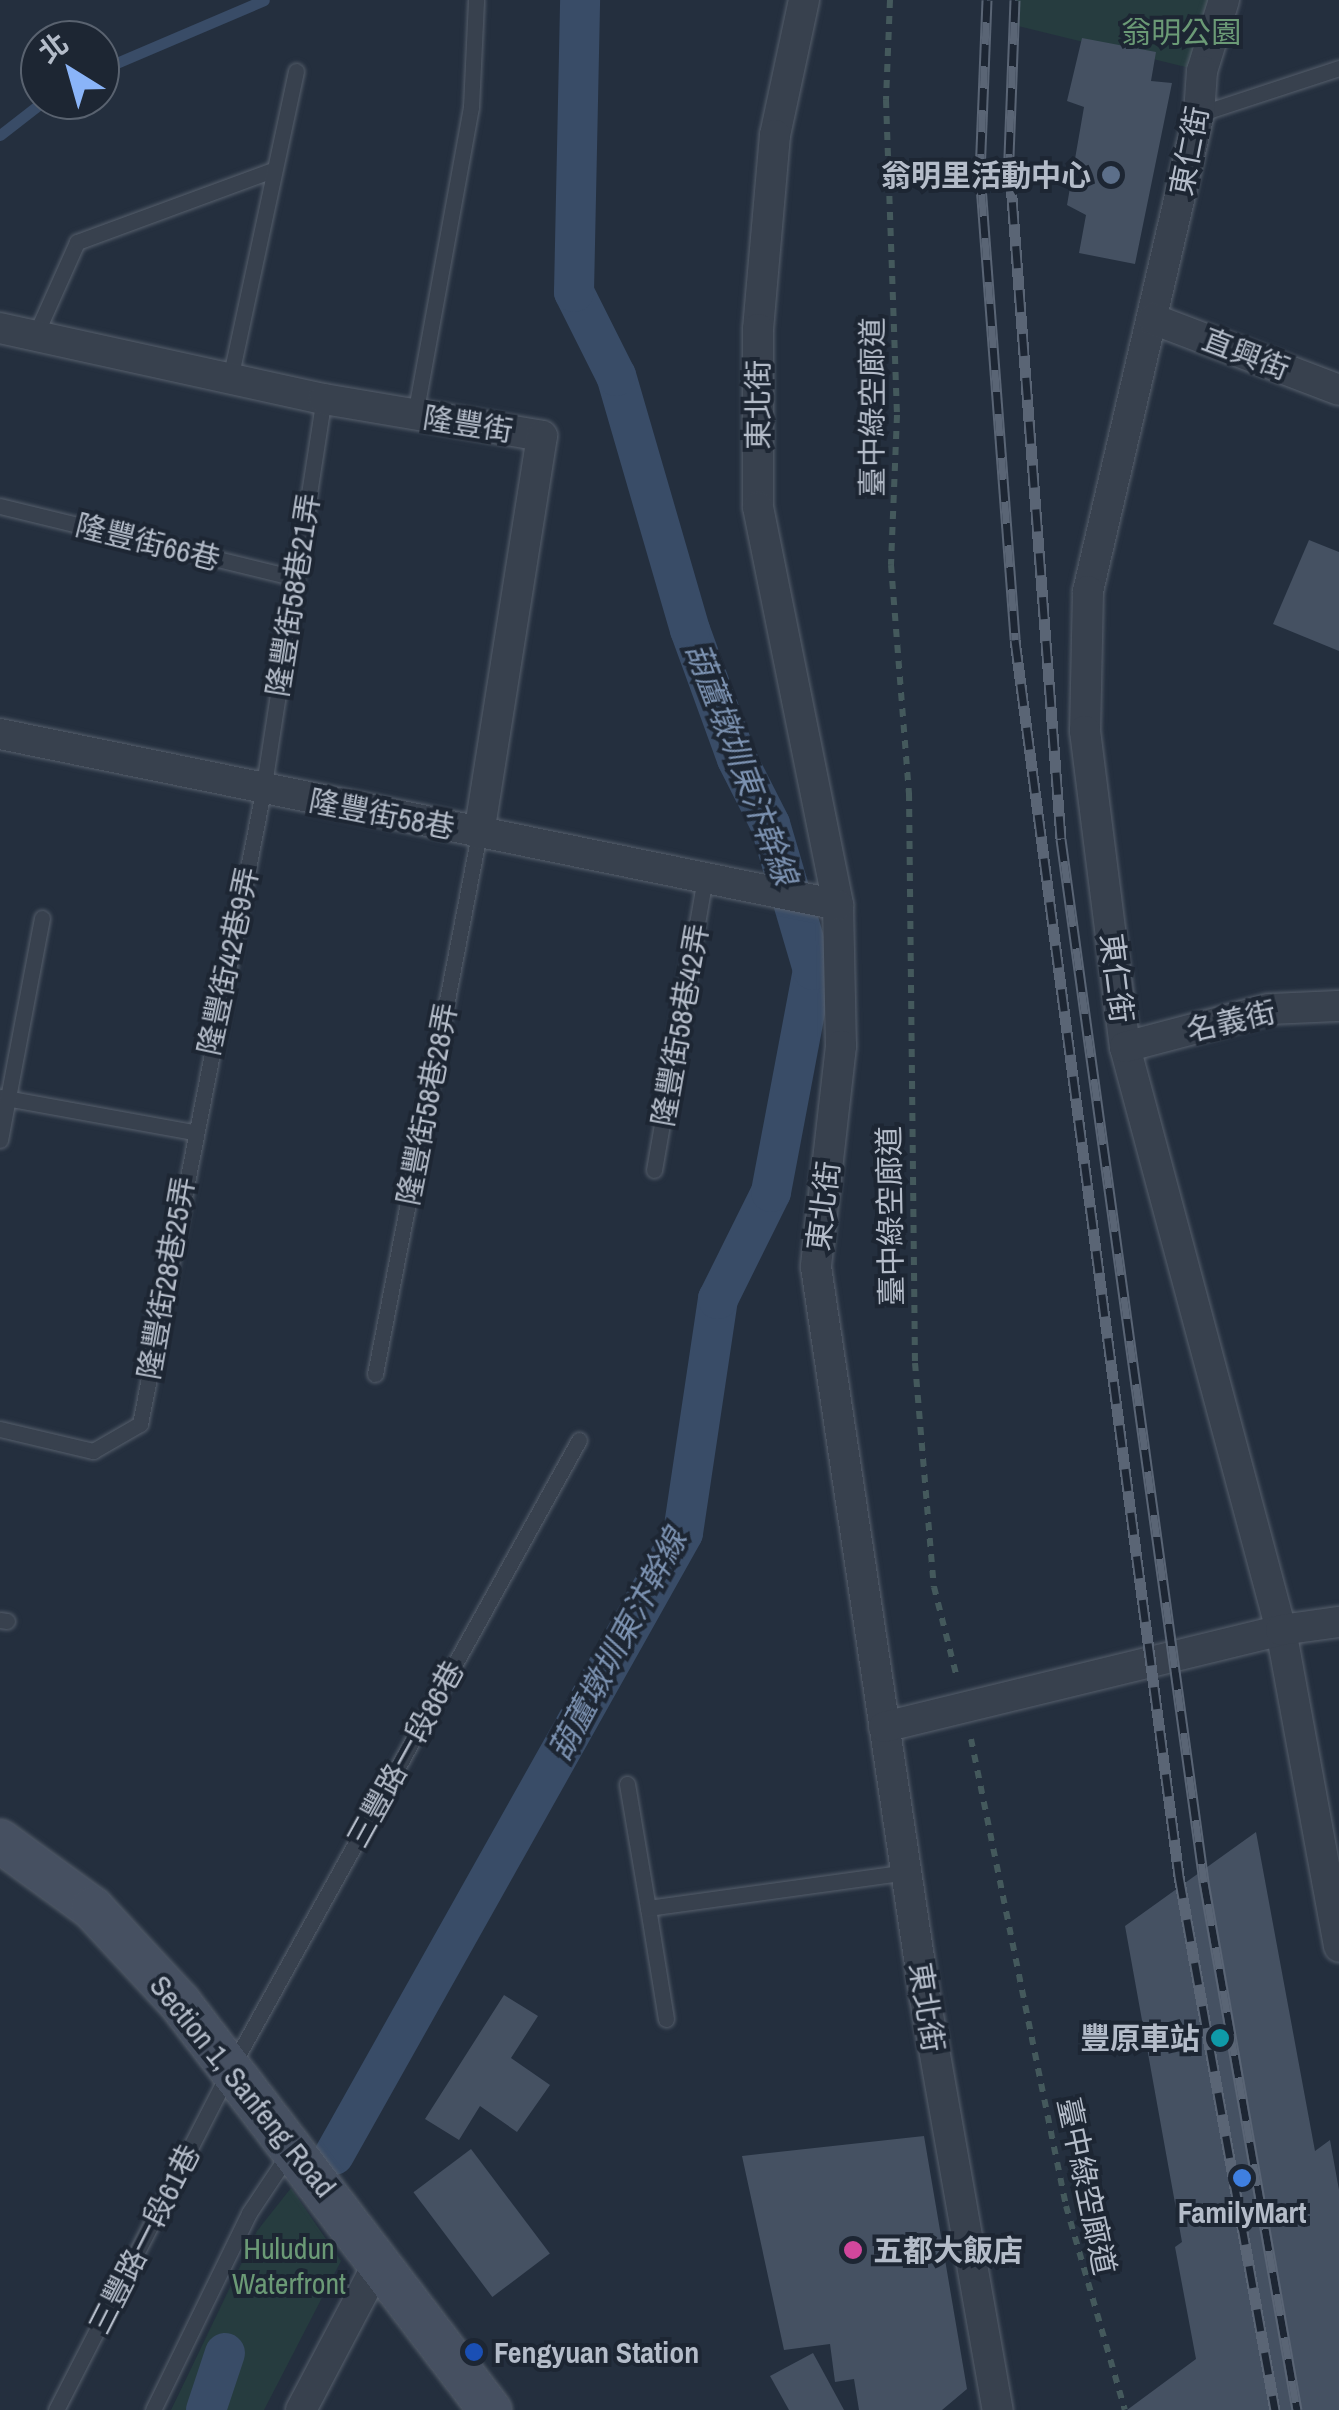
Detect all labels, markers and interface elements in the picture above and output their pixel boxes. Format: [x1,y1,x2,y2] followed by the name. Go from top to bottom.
[1121,14,1241,50] park label: 翁明公園
[20,20,120,120] north arrow
[31,24,76,71] text: 北
[1163,103,1215,199] street label: 東仁街
[881,157,1091,193] place label: 翁明里活動中心
[1100,164,1122,186] marker: 翁明里活動中心
[854,317,890,497] street label: 臺中綠空廊道
[1198,321,1294,387] street label: 直興街
[740,360,776,450] street label: 東北街
[421,399,515,449] street label: 隆豐街
[259,491,327,699] street label: 隆豐街58巷21弄
[72,507,224,577] street label: 隆豐街66巷
[677,638,805,890] water label: 葫蘆墩圳東汴幹線
[306,782,458,846] street label: 隆豐街58巷
[191,864,265,1058] street label: 隆豐街42巷9弄
[644,921,716,1129] street label: 隆豐街58巷42弄
[1094,931,1140,1025] street label: 東仁街
[1183,993,1279,1049] street label: 名義街
[390,1000,464,1208] street label: 隆豐街58巷28弄
[870,1126,910,1306] street label: 臺中綠空廊道
[800,1159,846,1253] street label: 東北街
[130,1174,202,1382] street label: 隆豐街28巷25弄
[541,1523,695,1767] water label: 葫蘆墩圳東汴幹線
[339,1655,471,1853] street label: 三豐路一段86巷
[902,1960,952,2054] street label: 東北街
[143,1968,343,2204] street label: Section 1, Sanfeng Road
[1080,2020,1200,2056] place label: 豐原車站
[1209,2027,1231,2049] marker: 豐原車站
[1051,2094,1123,2278] street label: 臺中綠空廊道
[81,2138,207,2340] street label: 三豐路一段61巷
[1231,2167,1253,2189] marker: FamilyMart
[1178,2194,1306,2230] place label: FamilyMart
[232,2230,346,2300] park label: Huludun Waterfront
[873,2232,1023,2268] place label: 五都大飯店
[842,2239,864,2261] marker: 五都大飯店
[494,2334,699,2370] place label: Fengyuan Station
[463,2341,485,2363] marker: Fengyuan Station

